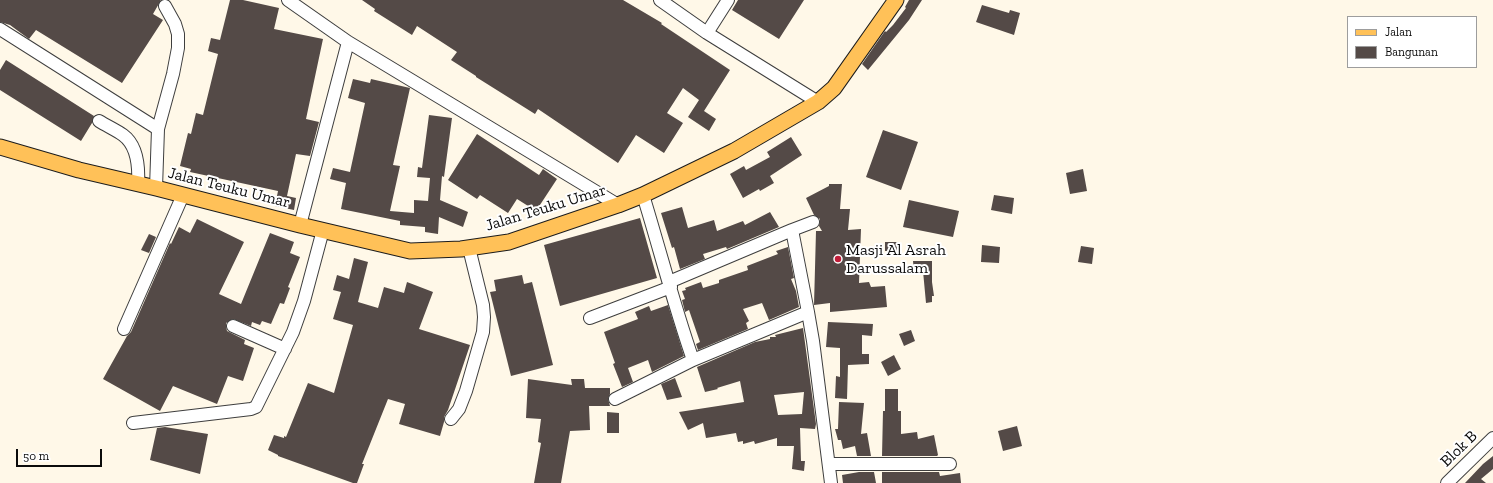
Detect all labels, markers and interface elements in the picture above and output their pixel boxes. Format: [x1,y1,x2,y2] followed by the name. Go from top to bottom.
[1347,16,1477,68] legend
[1385,25,1412,39] text: Jalan
[1385,45,1438,59] text: Bangunan
[166,164,292,212] street label: Jalan Teuku Umar
[483,181,609,235] street label: Jalan Teuku Umar
[846,240,946,278] place label: Masji Al Asrah Darussalam
[833,254,843,264] marker: Masji Al Asrah Darussalam
[1437,427,1481,471] street label: Blok B
[18,441,104,467] scale bar
[23,449,49,463] text: 50 m

